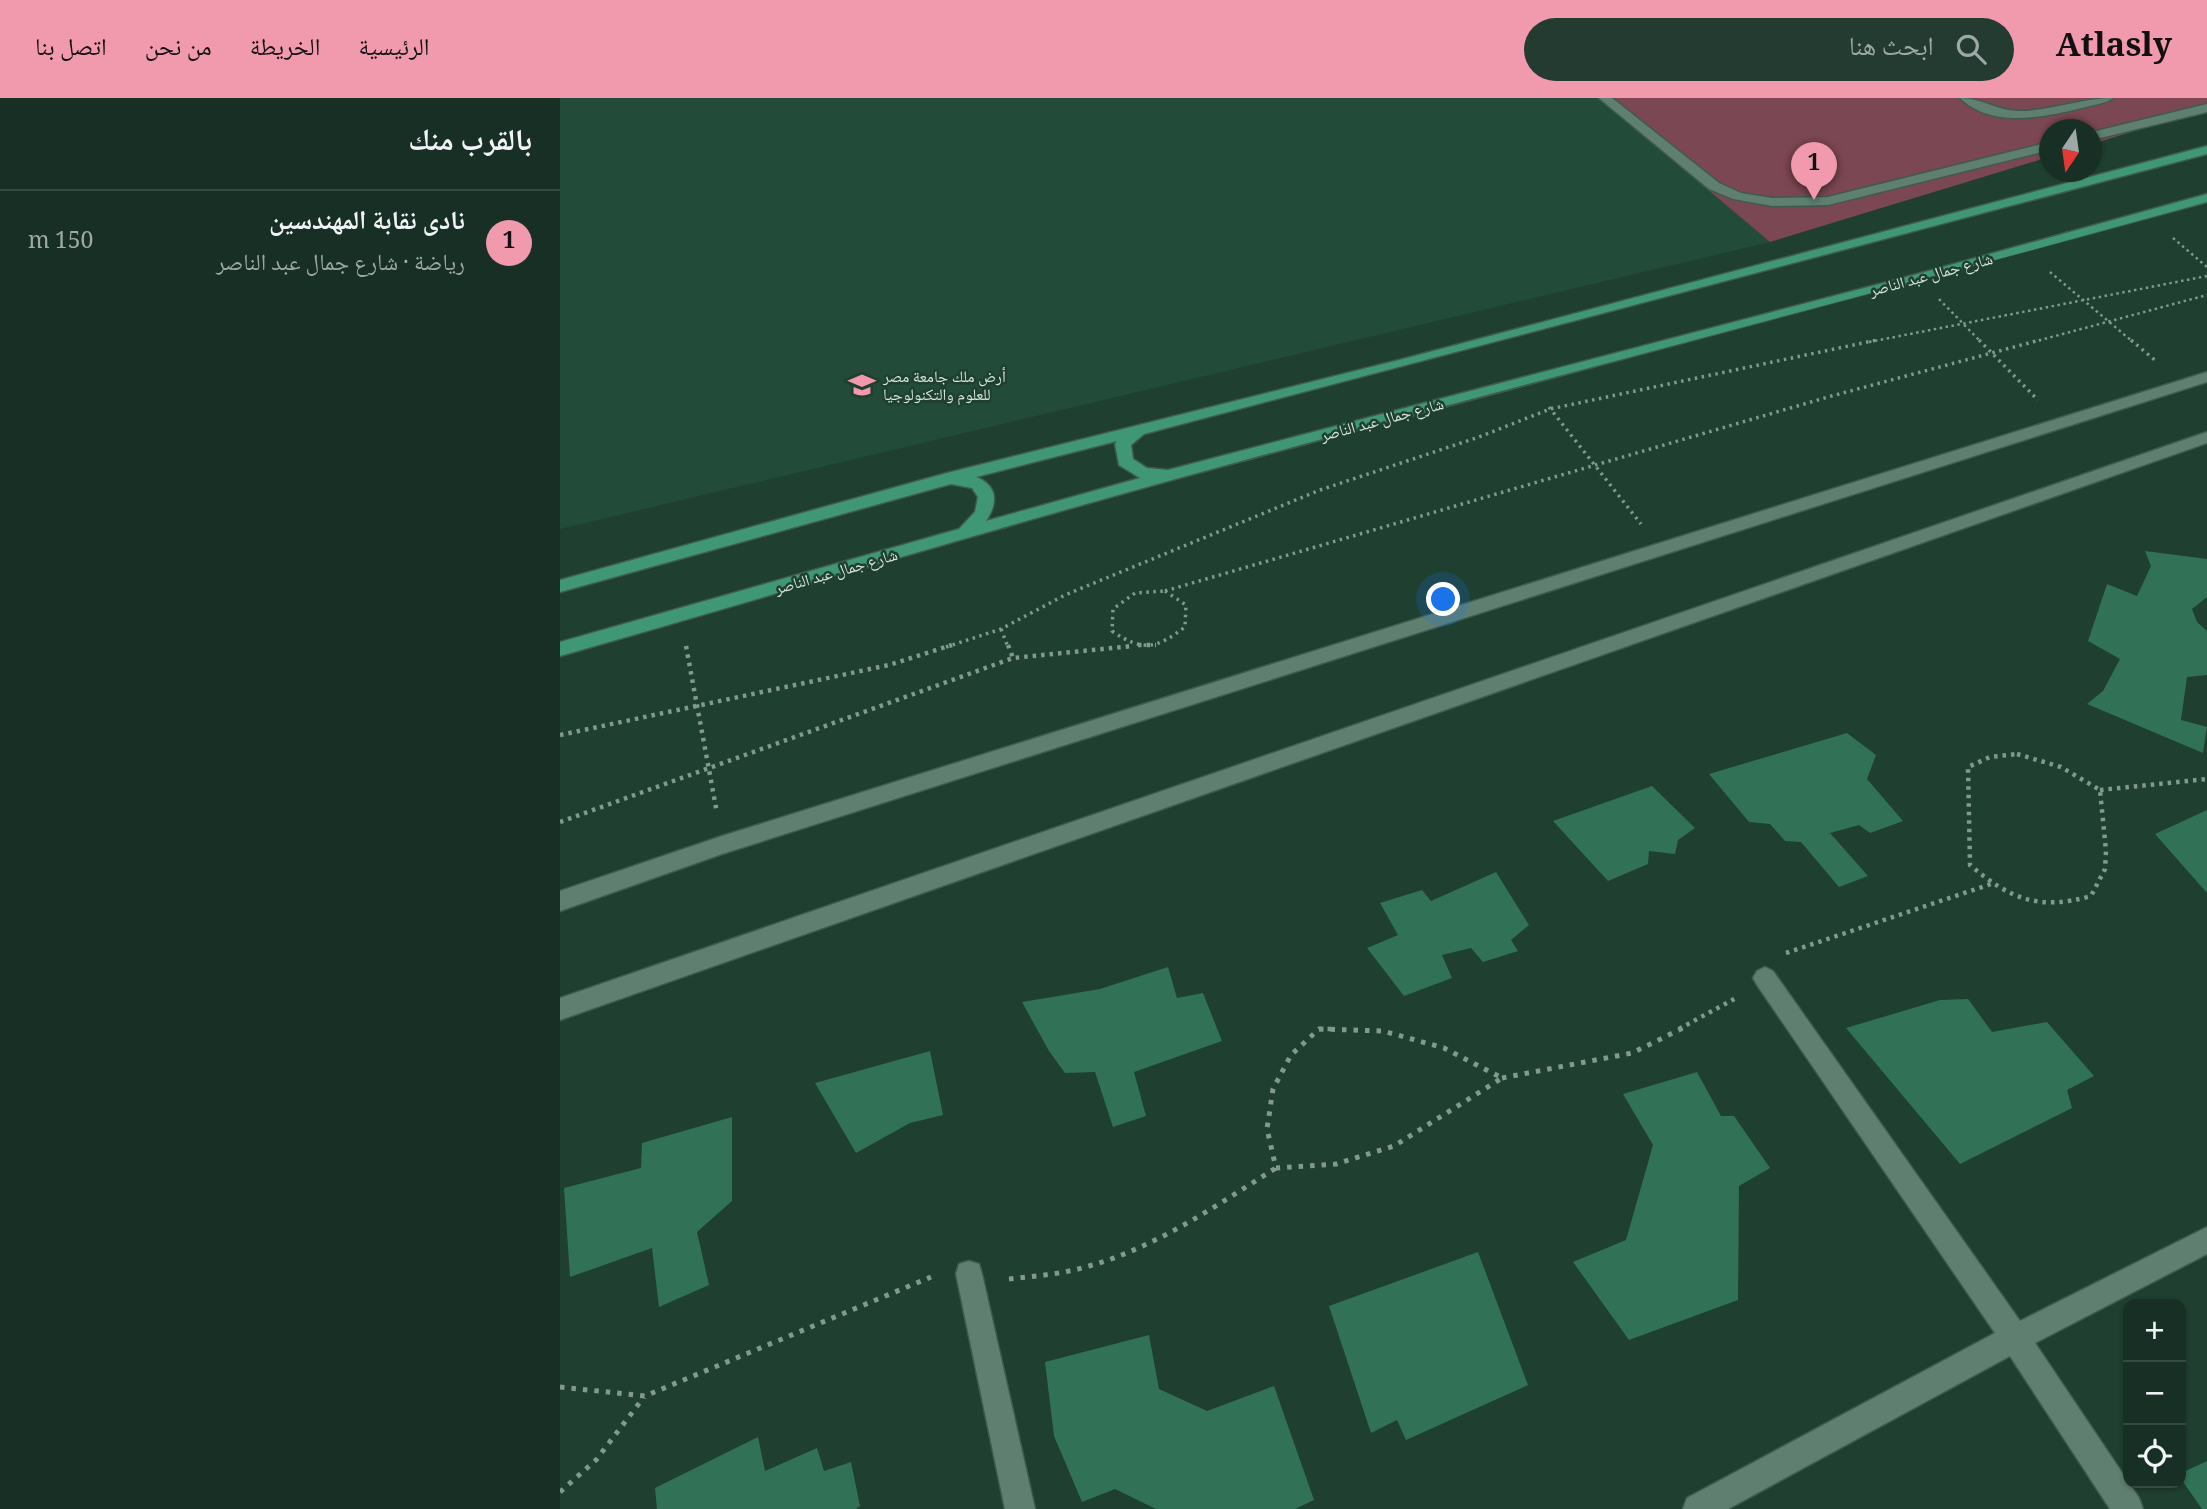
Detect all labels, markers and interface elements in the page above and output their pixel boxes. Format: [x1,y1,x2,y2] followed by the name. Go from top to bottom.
[1524,18,2014,81] search box
[2056,21,2172,77] text: Atlasly
[1849,27,1934,71] text: ابحث هنا
[35,29,107,70] text: اتصل بنا
[145,29,212,70] text: من نحن
[250,29,320,70] text: الخريطة
[358,29,430,70] text: الرئيسية
[1952,30,1990,68] icon: search
[408,118,532,169] text: بالقرب منك
[2039,119,2102,182] north arrow
[1791,142,1837,200] pin: 1
[269,201,465,245] text: نادى نقابة المهندسين
[28,223,93,263] text: 150 m
[503,223,515,263] text: 1
[216,245,465,285] text: رياضة · شارع جمال عبد الناصر
[1866,247,1996,306] street label: شارع جمال عبد الناصر
[882,365,1006,410] place label: أرض ملك جامعة مصر للعلوم والتكنولوجيا
[847,370,877,400] school or university icon: أرض ملك جامعة مصر للعلوم والتكنولوجيا
[1317,392,1447,451] street label: شارع جمال عبد الناصر
[771,543,901,604] street label: شارع جمال عبد الناصر
[1426,582,1460,616] your location
[2123,1299,2186,1488] map controls
[2123,1299,2186,1362] button: +
[2123,1362,2186,1425] button: −
[2123,1425,2186,1488] button: locate

